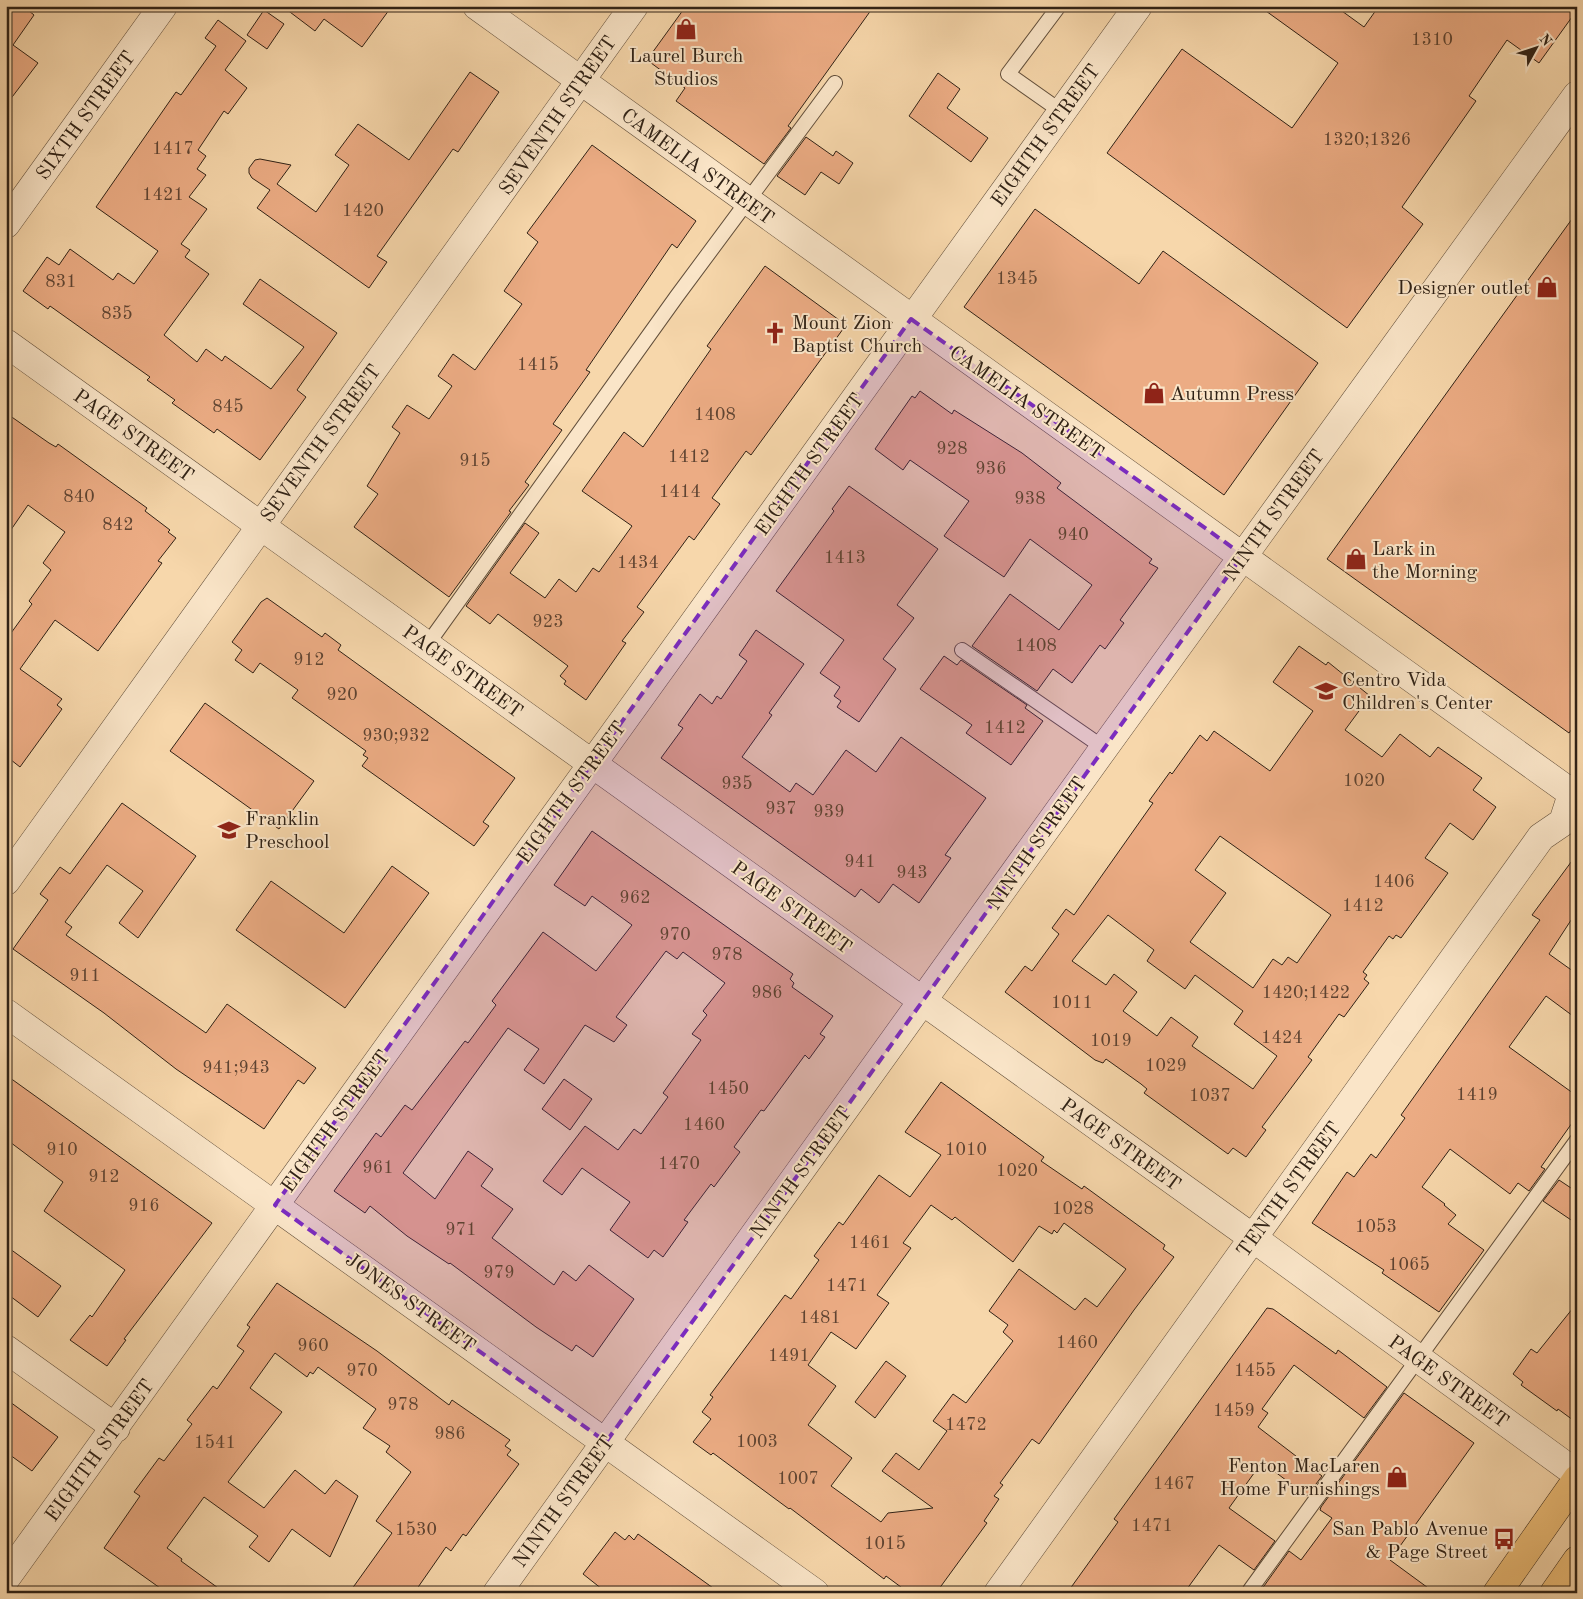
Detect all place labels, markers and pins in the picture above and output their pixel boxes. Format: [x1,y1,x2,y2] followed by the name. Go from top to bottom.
[673,16,699,42] shop icon: Laurel Burch Studios
[629,47,743,90] place label: Laurel Burch Studios
[1534,274,1560,300] shop icon: Designer outlet
[1397,279,1530,299] place label: Designer outlet
[792,314,923,357] place label: Mount Zion Baptist Church
[762,320,788,346] church icon: Mount Zion Baptist Church
[1141,380,1167,406] shop icon: Autumn Press
[1170,385,1294,405] place label: Autumn Press
[1372,540,1478,583] place label: Lark in the Morning
[1343,546,1369,572] shop icon: Lark in the Morning
[1342,671,1493,714] place label: Centro Vida Children's Center
[1313,678,1339,704] school or university icon: Centro Vida Children's Center
[245,810,330,853] place label: Franklin Preschool
[216,817,242,843] school or university icon: Franklin Preschool
[1220,1457,1380,1500] place label: Fenton MacLaren Home Furnishings
[1384,1464,1410,1490] shop icon: Fenton MacLaren Home Furnishings
[1332,1520,1488,1563] place label: San Pablo Avenue & Page Street
[1491,1526,1517,1552] bus stop icon: San Pablo Avenue & Page Street

